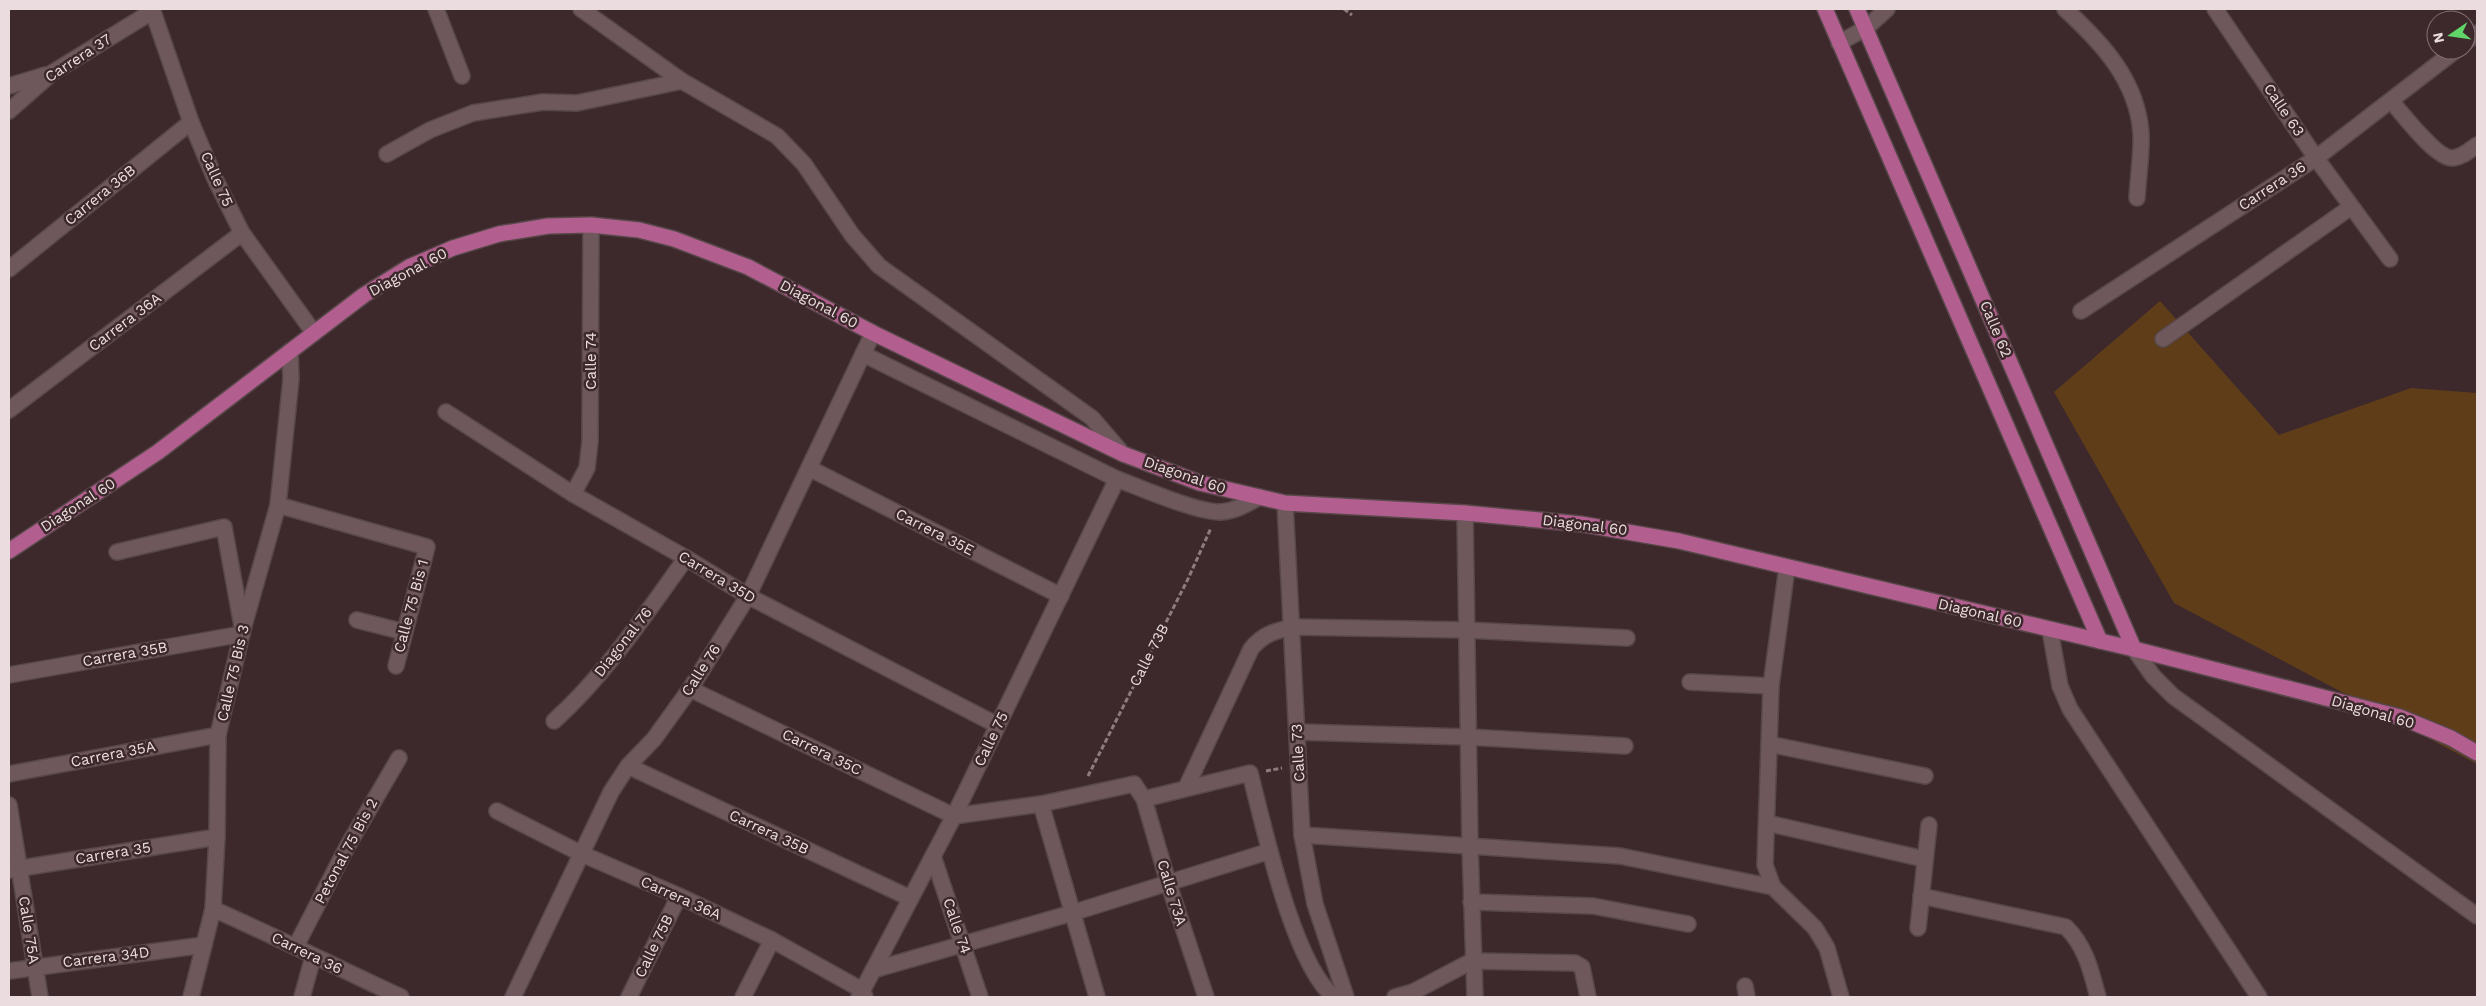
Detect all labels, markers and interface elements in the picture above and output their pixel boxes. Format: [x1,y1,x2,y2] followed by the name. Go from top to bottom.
[2426,10,2476,60] north arrow
[42,30,114,86] street label: Carrera 37
[2429,31,2447,45] text: N
[2260,80,2308,140] street label: Calle 63
[197,149,237,209] street label: Calle 75
[2235,158,2309,214] street label: Carrera 36
[61,161,139,229] street label: Carrera 36B
[366,244,450,300] street label: Diagonal 60
[777,276,861,332] street label: Diagonal 60
[85,289,165,355] street label: Carrera 36A
[1976,298,2016,360] street label: Calle 62
[582,332,600,390] street label: Calle 74
[1142,453,1228,497] street label: Diagonal 60
[37,474,119,536] street label: Diagonal 60
[893,505,977,559] street label: Carrera 35E
[1541,511,1629,539] street label: Diagonal 60
[675,547,759,607] street label: Carrera 35D
[390,557,432,655] street label: Calle 75 Bis 1
[1936,595,2024,631] street label: Diagonal 60
[590,603,656,681] street label: Diagonal 76
[1126,621,1172,689] street label: Calle 73B
[213,623,253,723] street label: Calle 75 Bis 3
[81,638,169,670] street label: Carrera 35B
[678,641,724,699] street label: Calle 76
[2329,692,2417,732] street label: Diagonal 60
[970,709,1012,769] street label: Calle 75
[1287,723,1309,783] street label: Calle 73
[779,725,865,779] street label: Carrera 35C
[69,737,157,771] street label: Carrera 35A
[311,795,381,907] street label: Petonal 75 Bis 2
[726,806,812,858] street label: Carrera 35B
[74,838,152,868] street label: Carrera 35
[1153,858,1191,928] street label: Calle 73A
[638,872,724,924] street label: Carrera 36A
[15,895,43,965] street label: Calle 75A
[939,896,975,956] street label: Calle 74
[631,911,677,981] street label: Calle 75B
[269,928,345,978] street label: Carrera 36
[62,943,150,971] street label: Carrera 34D

